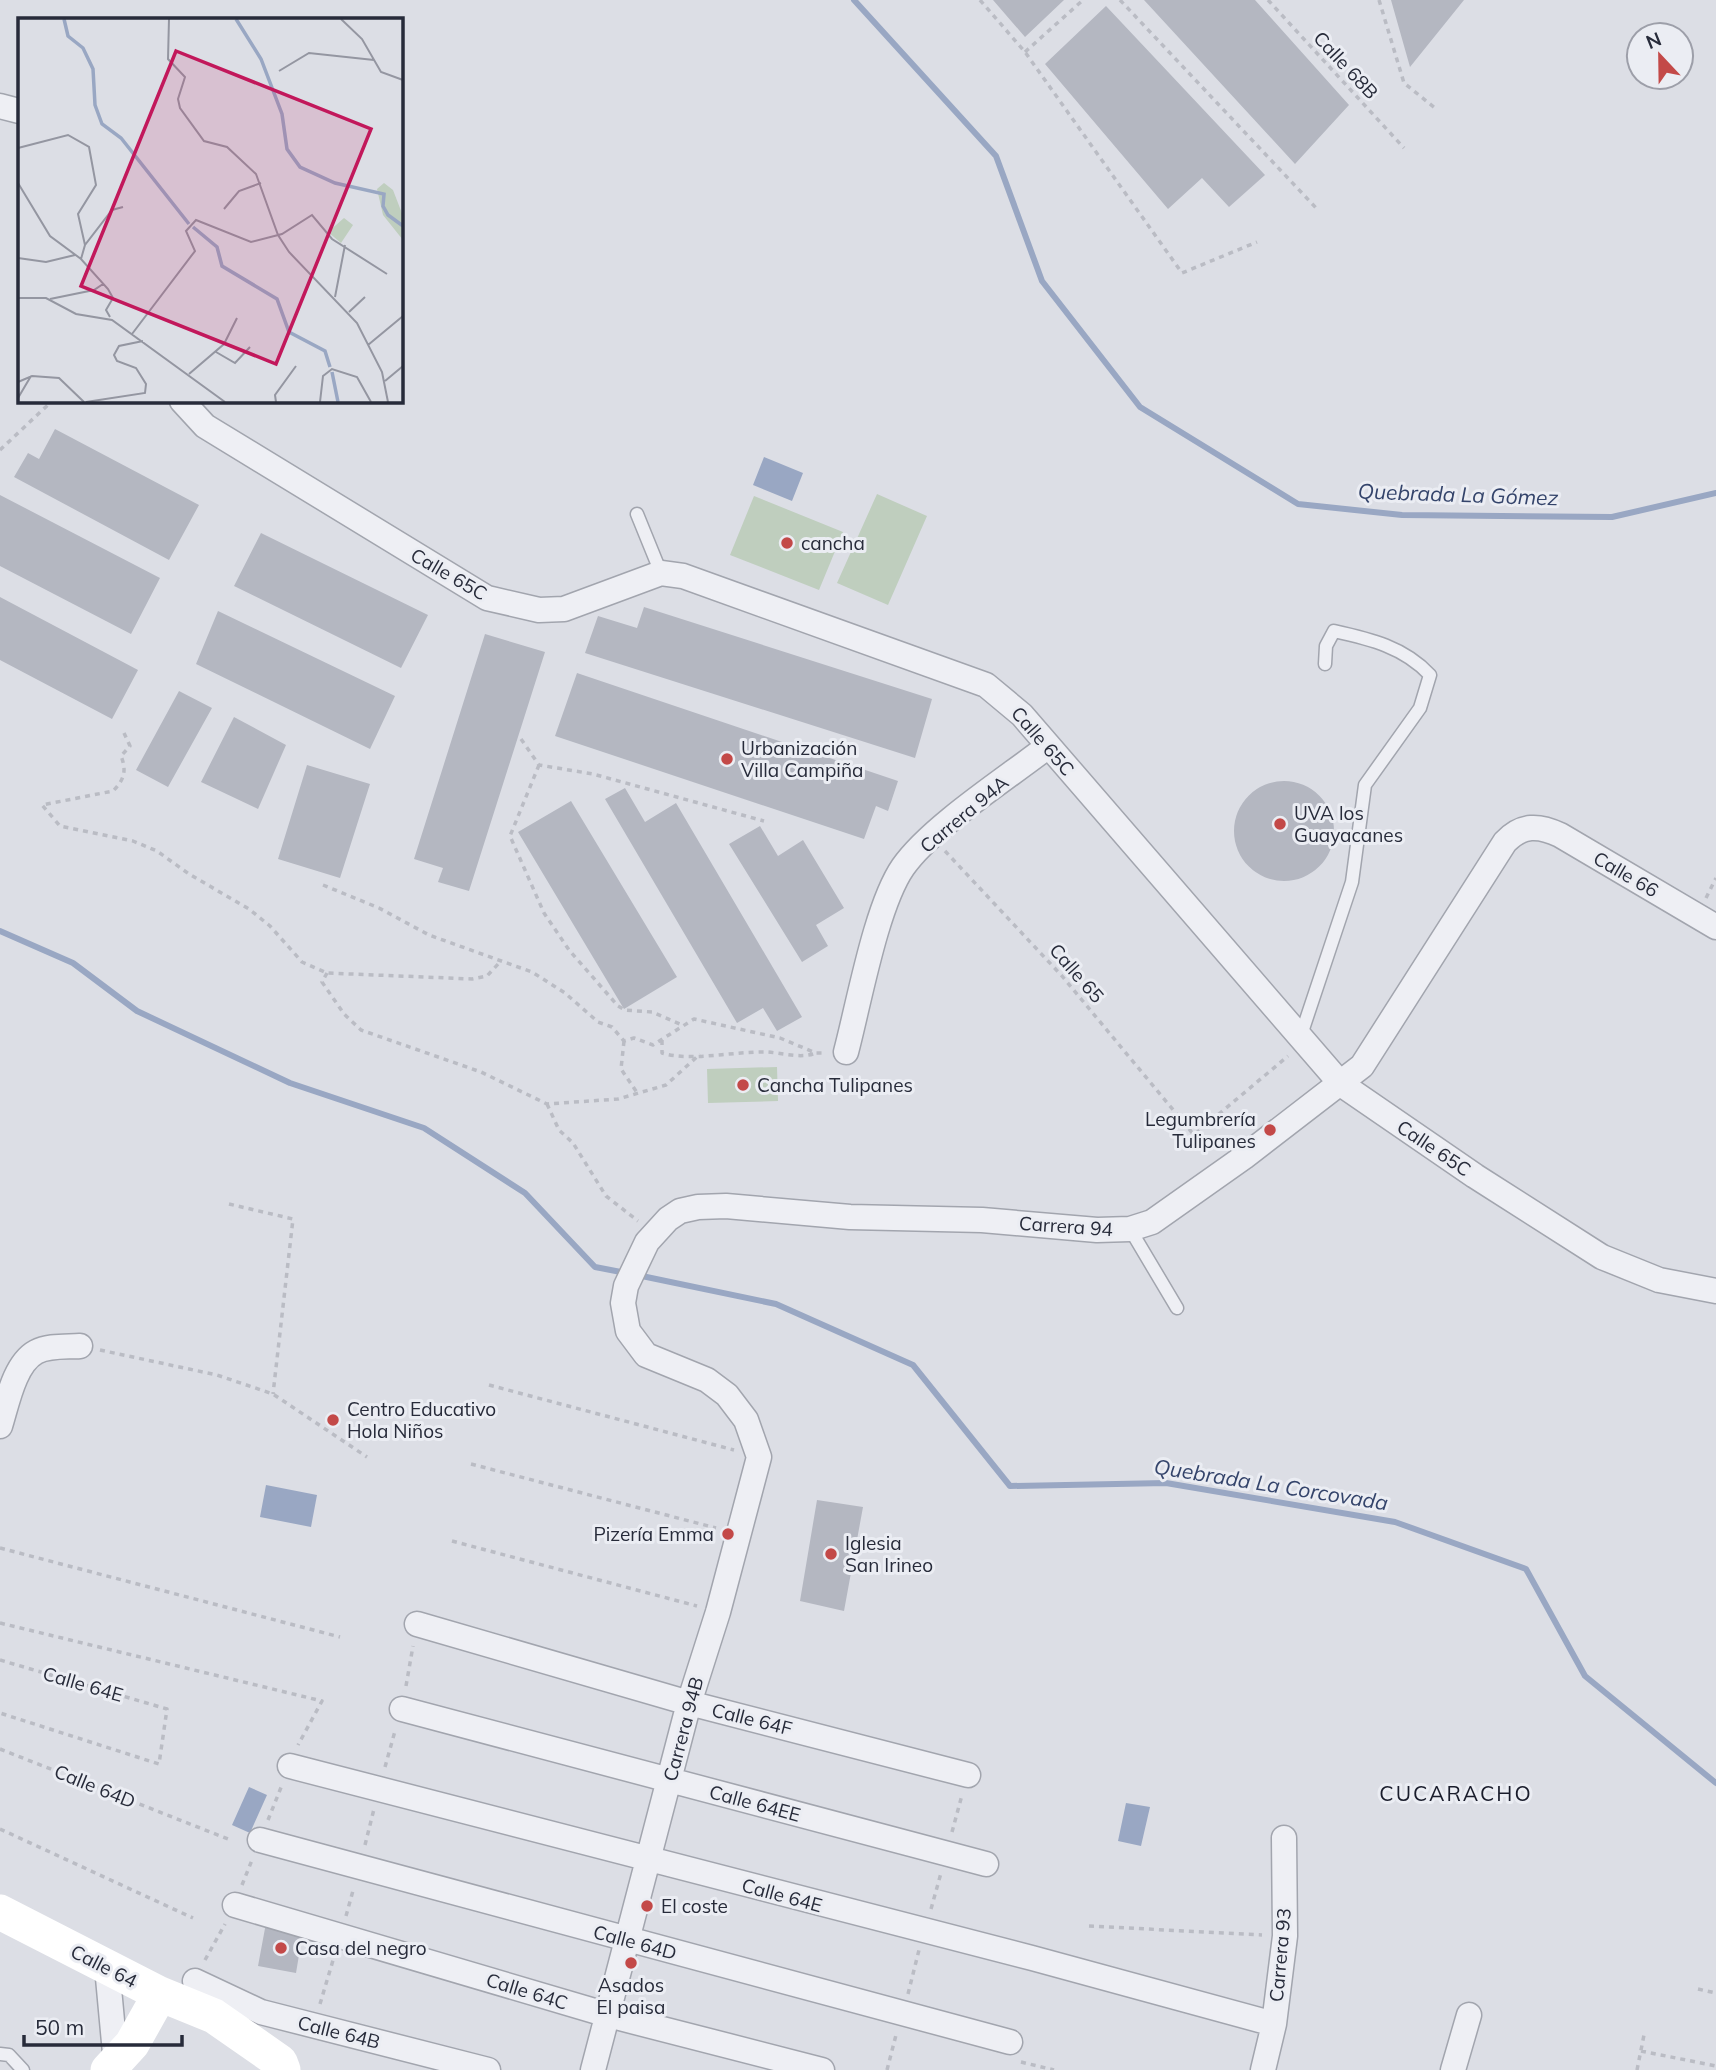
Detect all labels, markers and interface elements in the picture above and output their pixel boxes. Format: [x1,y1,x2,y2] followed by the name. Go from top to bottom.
[18,18,402,402] inset map
[1625,21,1695,91] north arrow
[1309,26,1383,104] street label: Calle 68B
[1642,26,1665,54] text: N
[1357,478,1559,510] water label: Quebrada La Gómez
[801,531,865,555] place label: cancha
[779,535,795,551] marker: cancha
[407,543,491,605] street label: Calle 65C
[1006,701,1080,781] street label: Calle 65C
[741,736,863,782] place label: Urbanización Villa Campiña
[719,751,735,767] marker: Urbanización Villa Campiña
[915,770,1013,858] street label: Carrera 94A
[1294,801,1403,847] place label: UVA los Guayacanes
[1272,816,1288,832] marker: UVA los Guayacanes
[1589,846,1663,902] street label: Calle 66
[1045,938,1109,1008] street label: Calle 65
[757,1073,913,1097] place label: Cancha Tulipanes
[735,1077,751,1093] marker: Cancha Tulipanes
[1145,1107,1256,1153] place label: Legumbrería Tulipanes
[1392,1114,1476,1182] street label: Calle 65C
[1262,1122,1278,1138] marker: Legumbrería Tulipanes
[1018,1211,1114,1241] street label: Carrera 94
[347,1397,496,1443] place label: Centro Educativo Hola Niños
[325,1412,341,1428] marker: Centro Educativo Hola Niños
[1152,1453,1390,1515] water label: Quebrada La Corcovada
[593,1522,714,1546] place label: Pizería Emma
[720,1526,736,1542] marker: Pizería Emma
[845,1531,933,1577] place label: Iglesia San Irineo
[823,1546,839,1562] marker: Iglesia San Irineo
[40,1661,126,1707] street label: Calle 64E
[658,1674,708,1784] street label: Carrera 94B
[709,1697,795,1741] street label: Calle 64F
[51,1759,139,1813] street label: Calle 64D
[707,1779,803,1827] street label: Calle 64EE
[1379,1780,1533,1806] district label: CUCARACHO
[739,1873,825,1917] street label: Calle 64E
[661,1894,728,1918] place label: El coste
[639,1898,655,1914] marker: El coste
[1264,1907,1296,2003] street label: Carrera 93
[591,1919,679,1965] street label: Calle 64D
[295,1936,427,1960] place label: Casa del negro
[67,1939,141,1993] street label: Calle 64
[273,1940,289,1956] marker: Casa del negro
[623,1955,639,1971] marker: Asados El paisa
[483,1967,571,2015] street label: Calle 64C
[597,1973,665,2019] place label: Asados El paisa
[24,2004,182,2048] scale bar
[295,2010,383,2054] street label: Calle 64B
[35,2014,84,2040] text: 50 m

